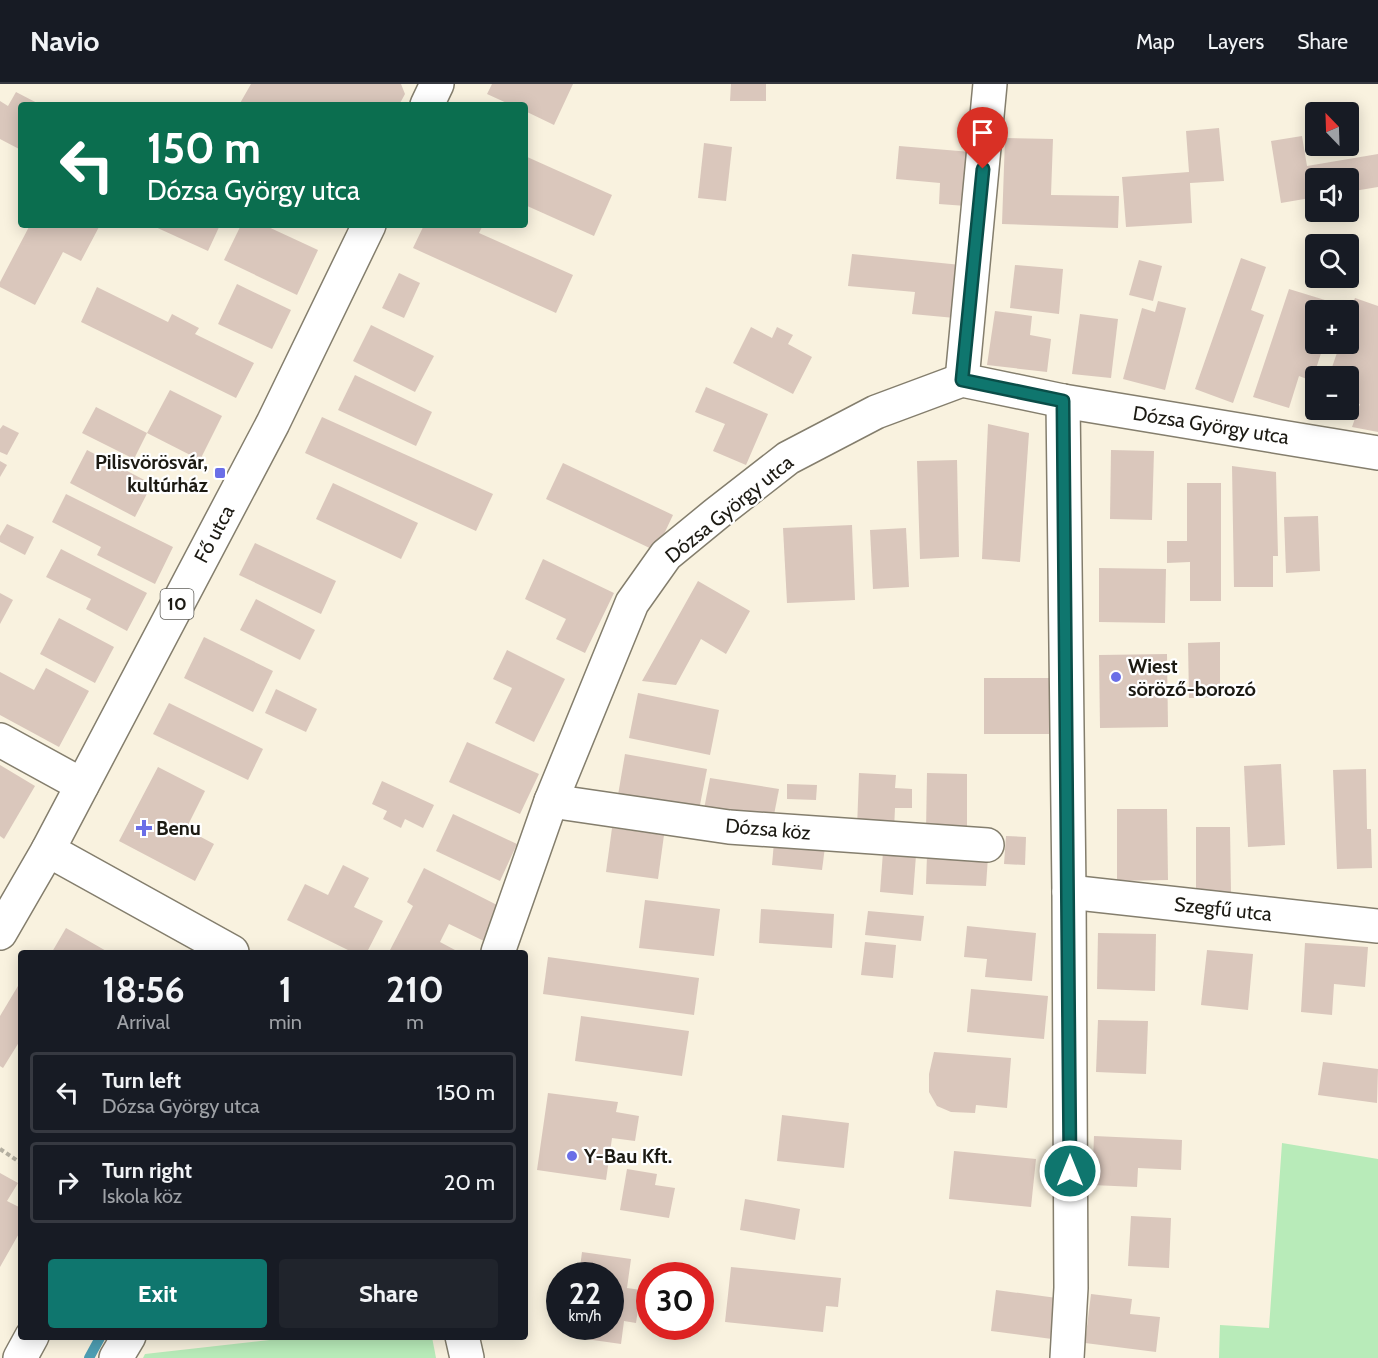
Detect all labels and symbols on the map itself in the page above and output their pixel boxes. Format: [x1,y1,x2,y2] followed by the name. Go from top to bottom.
[1305,102,1359,156] north arrow
[957,107,1008,169] pin
[1131,401,1291,449] street label: Dózsa György utca
[95,450,209,497] place label: Pilisvörösvár, kultúrház
[660,450,798,568] street label: Dózsa György utca
[213,466,227,480] marker: Pilisvörösvár, kultúrház
[189,501,239,567] street label: Fő utca
[160,589,194,619] road number: 10
[1128,654,1256,701] place label: Wiest söröző-borozó
[1109,670,1123,684] marker: Wiest söröző-borozó
[724,813,812,845] street label: Dózsa köz
[156,816,201,840] place label: Benu
[137,821,151,835] marker: Benu
[1173,892,1274,926] street label: Szegfű utca
[1038,1139,1102,1203] position arrow
[583,1144,672,1168] place label: Y-Bau Kft.
[565,1149,579,1163] marker: Y-Bau Kft.
[636,1262,714,1340] speed limit sign: 30

